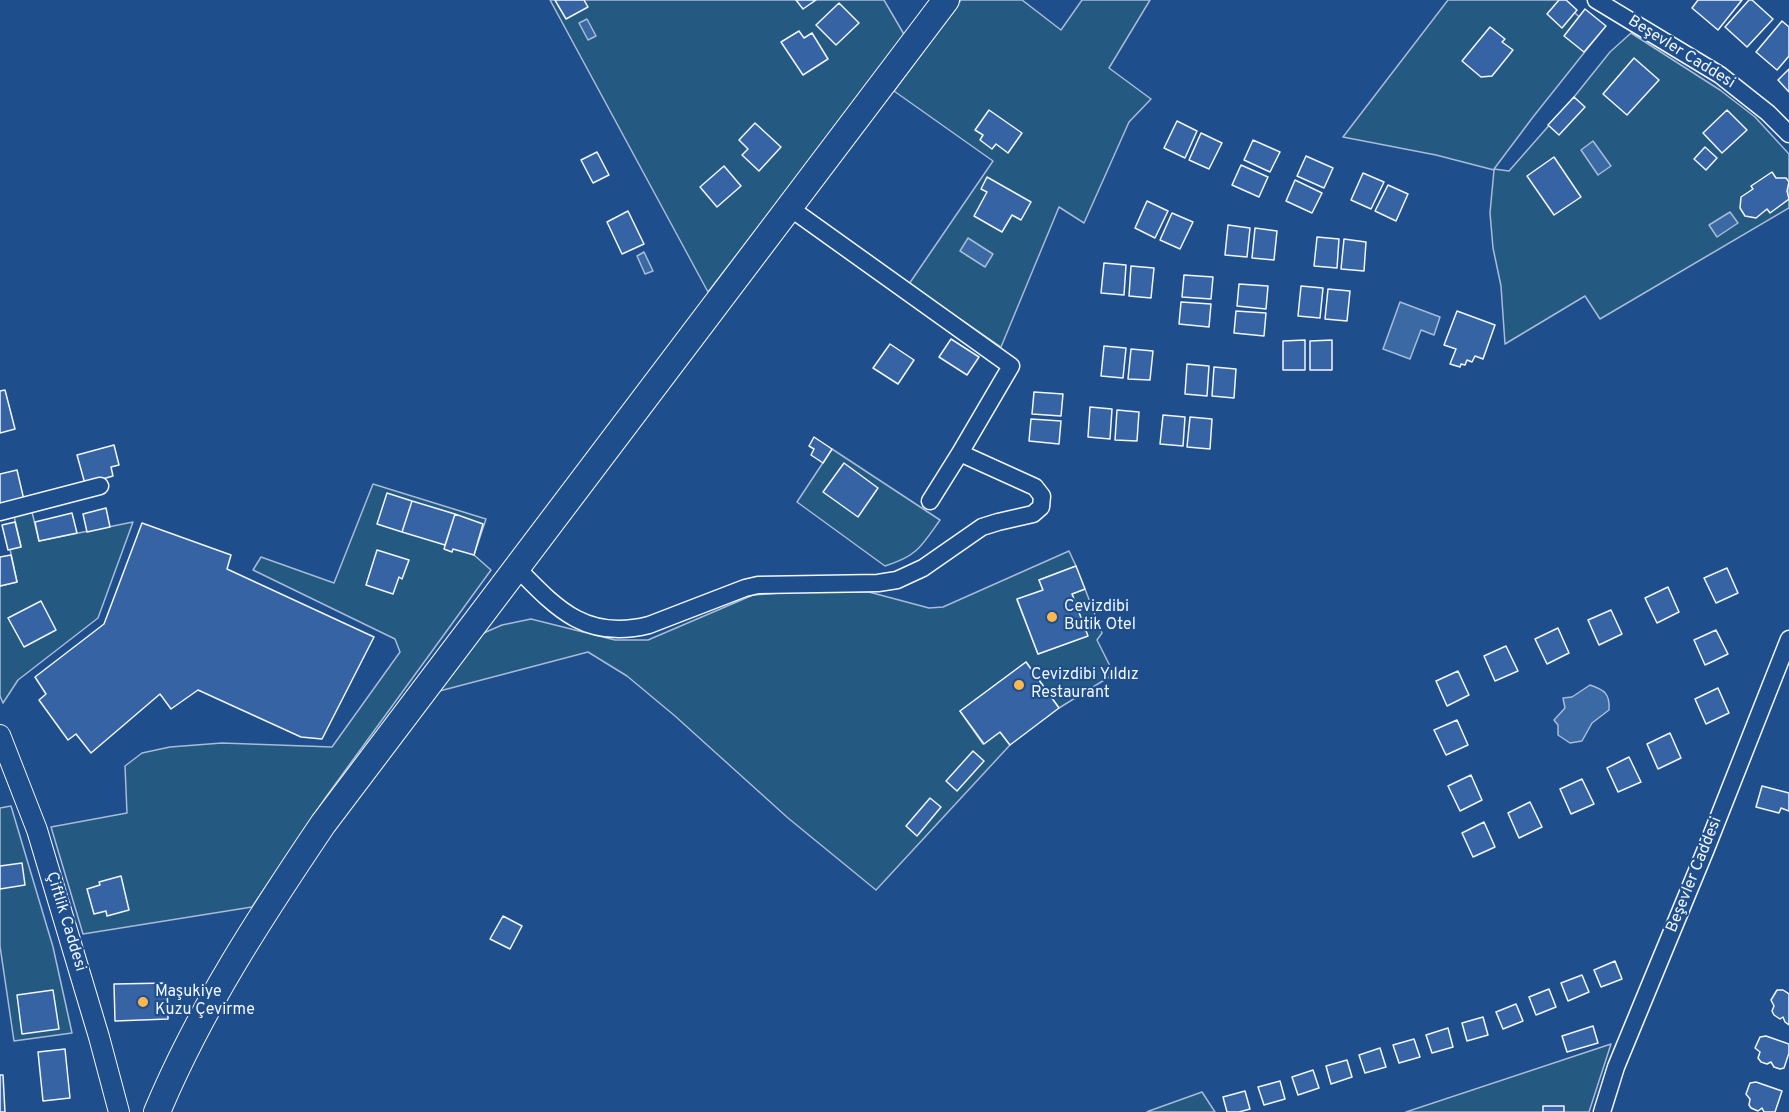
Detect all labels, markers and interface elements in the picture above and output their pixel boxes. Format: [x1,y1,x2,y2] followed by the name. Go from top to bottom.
[1624,12,1738,94] street label: Beşevler Caddesi
[1064,598,1136,636] place label: Cevizdibi Butik Otel
[1045,610,1059,624] marker: Cevizdibi Butik Otel
[1031,666,1139,704] place label: Cevizdibi Yıldız Restaurant
[1012,678,1026,692] marker: Cevizdibi Yıldız Restaurant
[1663,814,1727,936] street label: Beşevler Caddesi
[41,870,89,974] street label: Çiftlik Caddesi
[155,983,255,1021] place label: Maşukiye Kuzu Çevirme
[136,995,150,1009] marker: Maşukiye Kuzu Çevirme

